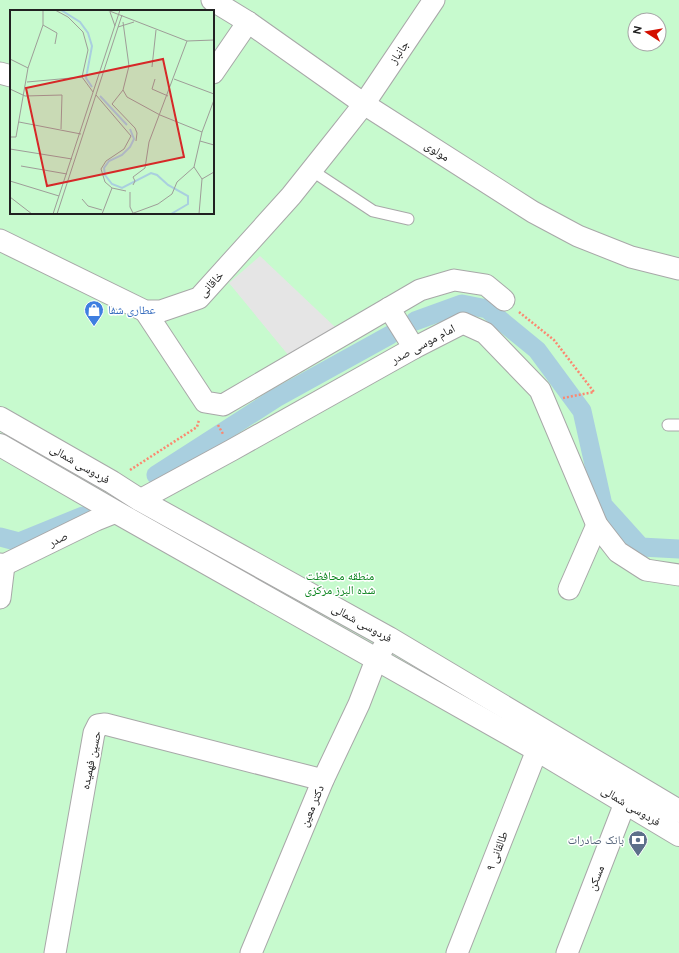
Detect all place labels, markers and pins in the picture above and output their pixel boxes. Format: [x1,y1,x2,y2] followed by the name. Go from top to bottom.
[83,299,105,327] shop icon: عطاری شفا
[108,302,155,318] place label: عطاری شفا
[627,829,649,857] bank icon: بانک صادرات
[568,832,624,848] place label: بانک صادرات

